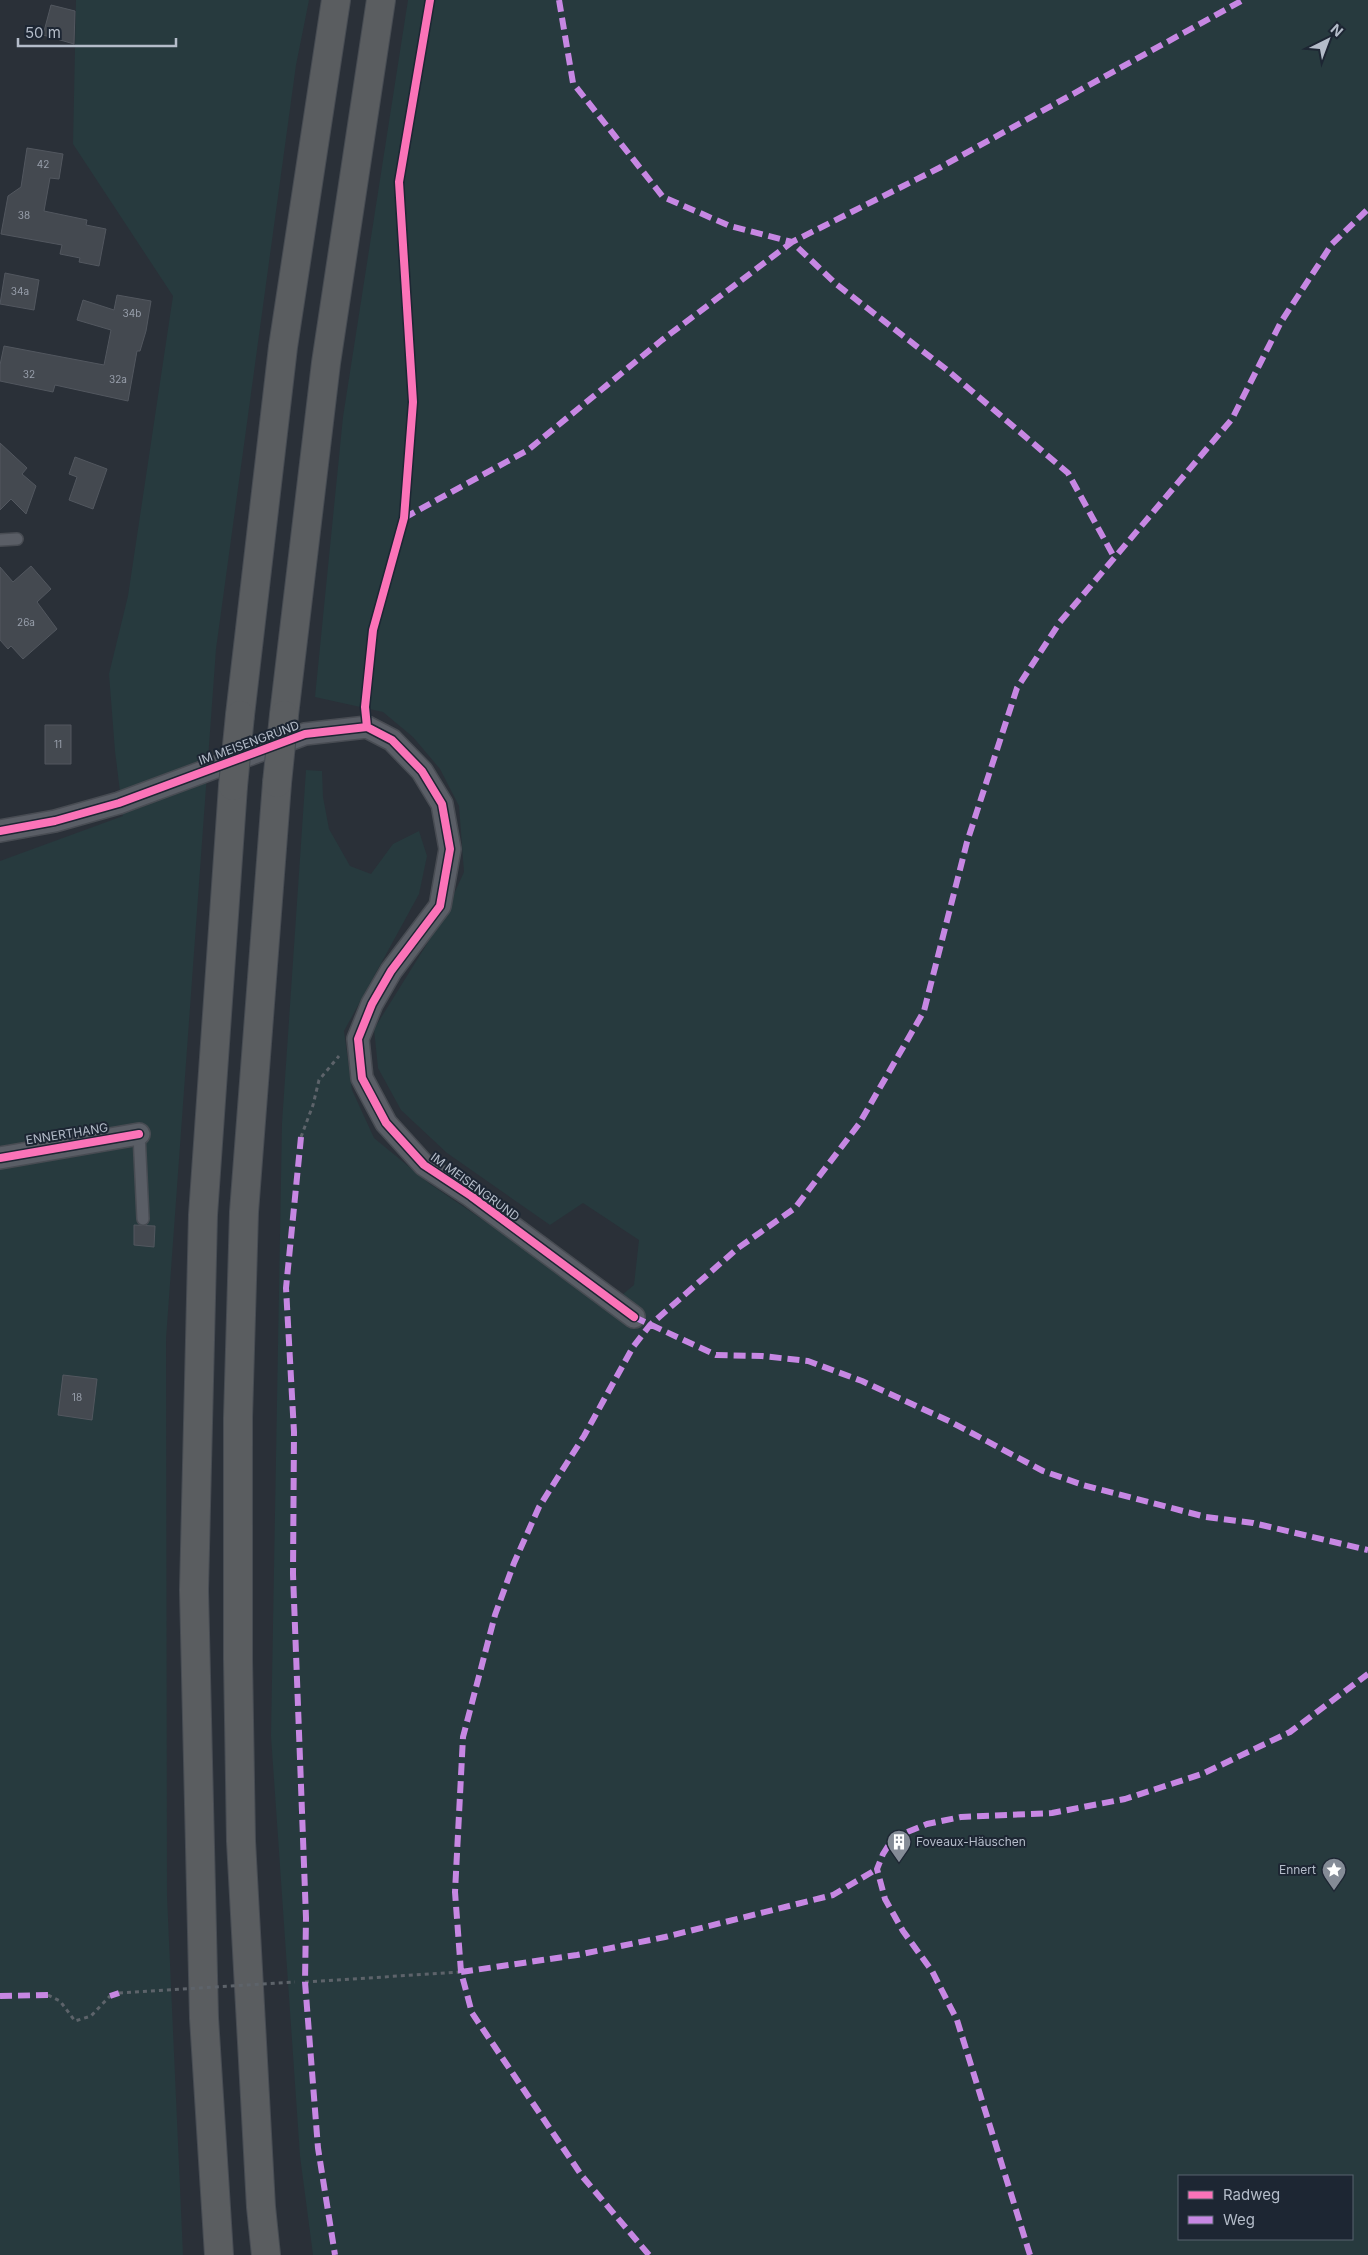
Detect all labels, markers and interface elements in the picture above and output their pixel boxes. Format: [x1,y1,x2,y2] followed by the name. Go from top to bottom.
[18,15,175,47] scale bar
[1303,15,1353,65] north arrow
[1327,20,1347,40] text: N
[25,23,61,42] text: 50 m
[37,158,49,170] house number: 42
[18,209,30,221] house number: 38
[11,285,29,297] house number: 34a
[123,307,141,319] house number: 34b
[23,368,35,380] house number: 32
[109,373,127,385] house number: 32a
[17,616,35,628] house number: 26a
[196,717,301,768] street label: IM MEISENGRUND
[54,738,62,750] house number: 11
[25,1120,109,1147] street label: ENNERTHANG
[428,1149,523,1224] street label: IM MEISENGRUND
[72,1391,82,1403] house number: 18
[886,1829,912,1863] building icon: Foveaux-Häuschen
[916,1834,1026,1849] place label: Foveaux-Häuschen
[1321,1857,1347,1891] place icon: Ennert
[1279,1862,1316,1877] place label: Ennert
[1178,2175,1353,2240] legend
[1223,2185,1280,2204] text: Radweg
[1223,2210,1255,2229] text: Weg

